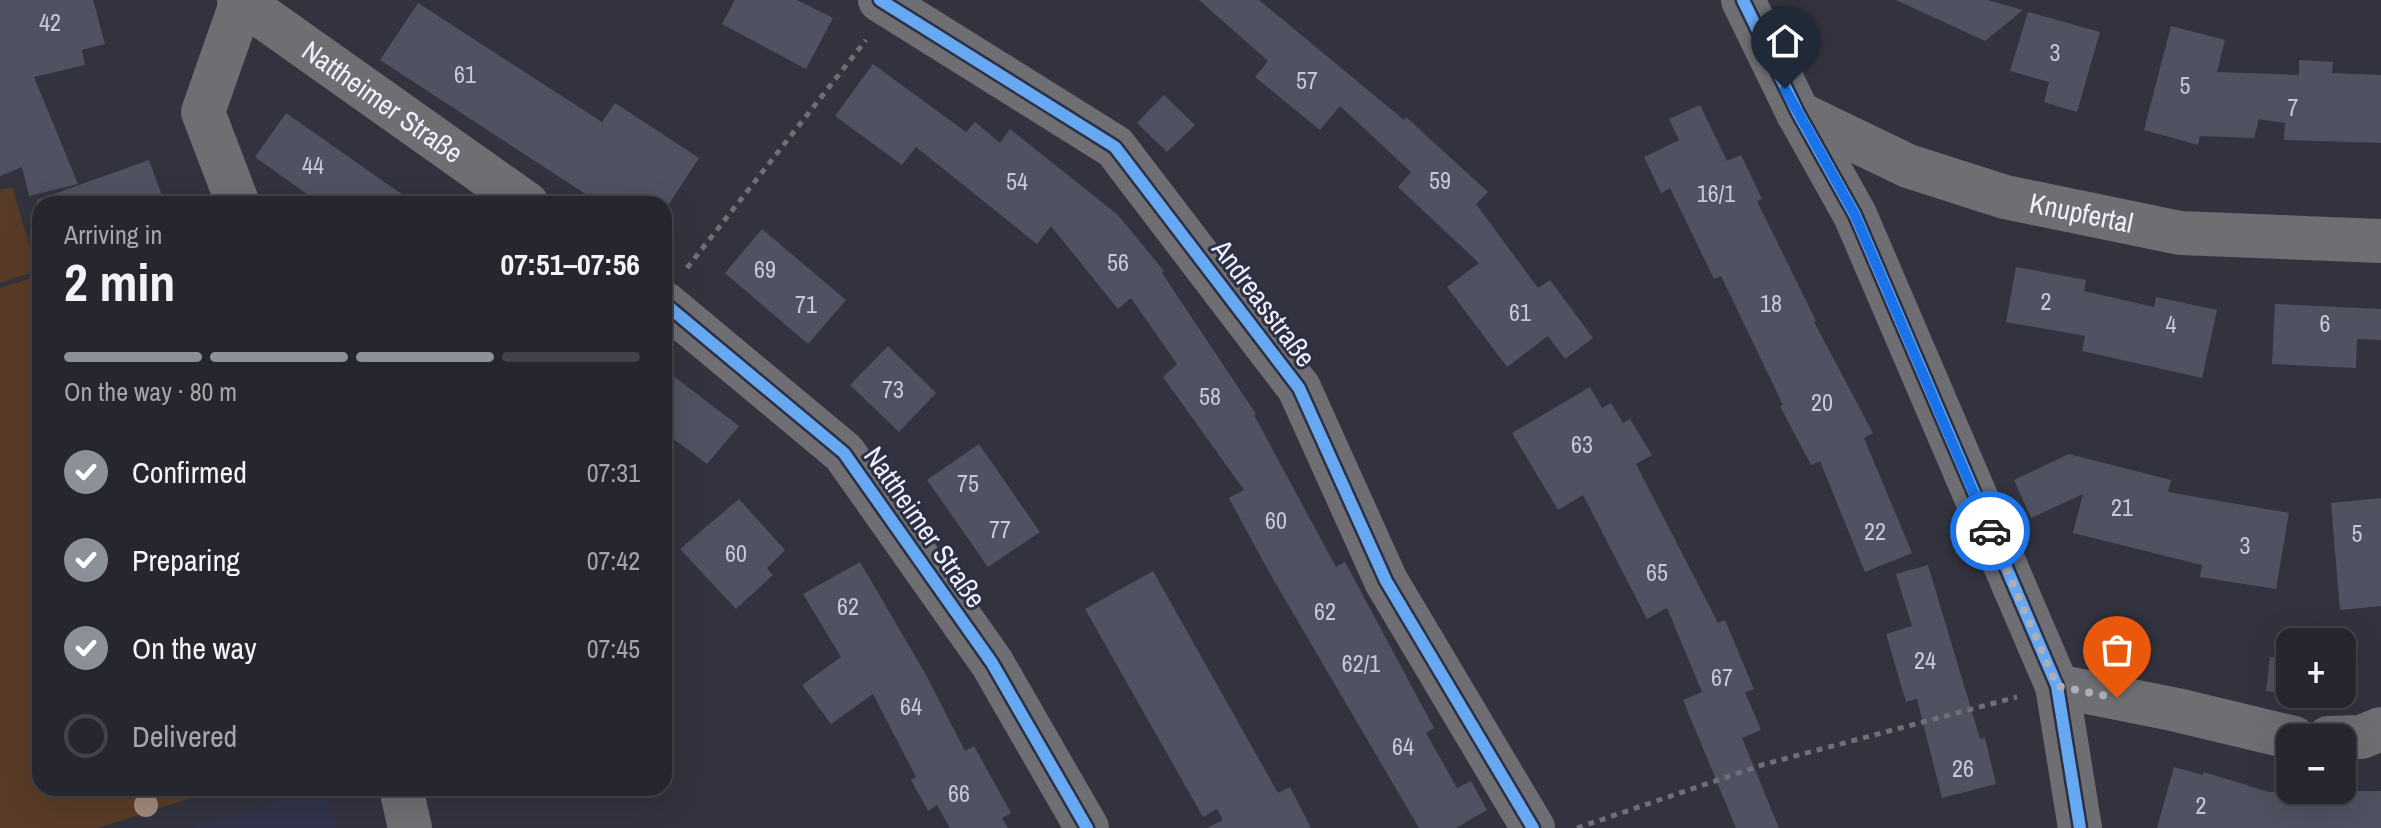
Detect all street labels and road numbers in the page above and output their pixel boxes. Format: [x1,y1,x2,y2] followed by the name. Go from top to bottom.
[295,32,471,172] street label: Nattheimer Straße
[2026,184,2137,242] street label: Knupfertal
[1203,231,1324,375] street label: Andreasstraße
[855,439,995,615] street label: Nattheimer Straße

